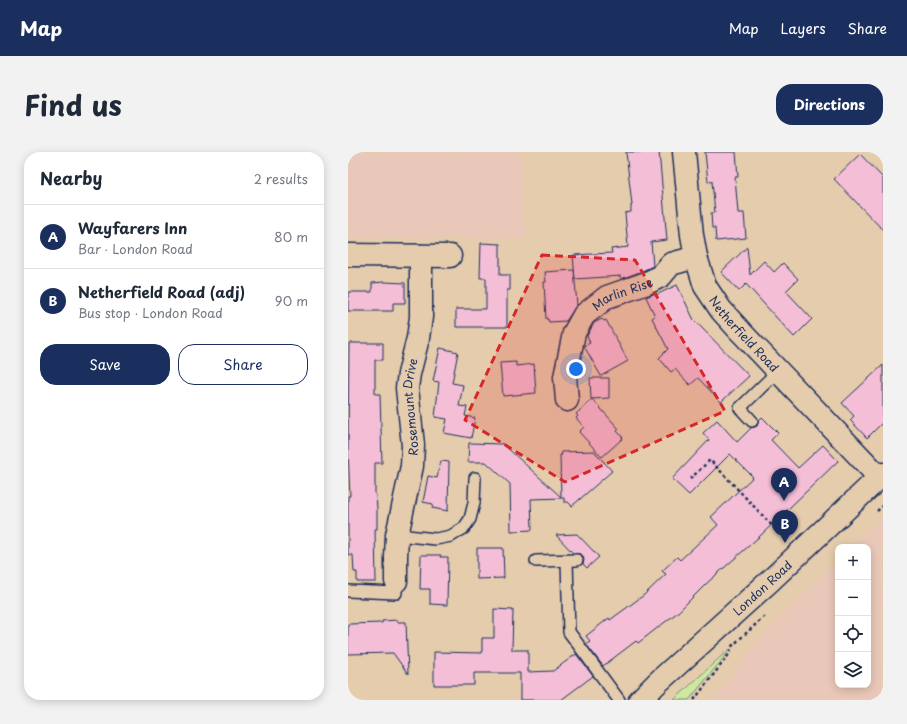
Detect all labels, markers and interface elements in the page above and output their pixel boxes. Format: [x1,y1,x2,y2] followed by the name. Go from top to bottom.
[20,14,62,42] text: Map
[729,18,759,39] text: Map
[781,18,826,39] text: Layers
[848,18,887,39] text: Share
[24,83,122,126] text: Find us
[776,84,883,125] button: Directions
[40,165,102,191] text: Nearby
[254,169,308,188] text: 2 results
[78,216,187,239] text: Wayfarers Inn
[48,227,58,246] text: A
[274,227,308,246] text: 80 m
[78,239,193,258] text: Bar · London Road
[588,273,656,315] street label: Marlin Rise
[78,280,245,303] text: Netherfield Road (adj)
[49,291,57,310] text: B
[275,291,308,310] text: 90 m
[705,292,783,376] street label: Netherfield Road
[78,303,223,322] text: Bus stop · London Road
[40,344,170,385] button: Save
[178,344,308,385] button: Share
[398,356,422,456] street label: Rosemount Drive
[566,359,586,379] your location
[771,468,797,501] pin: A
[772,510,798,543] pin: B
[835,544,871,688] map controls
[835,544,871,580] button: +
[729,556,796,619] street label: London Road
[835,580,871,616] button: −
[835,616,871,652] button: locate
[835,652,871,688] button: layers

